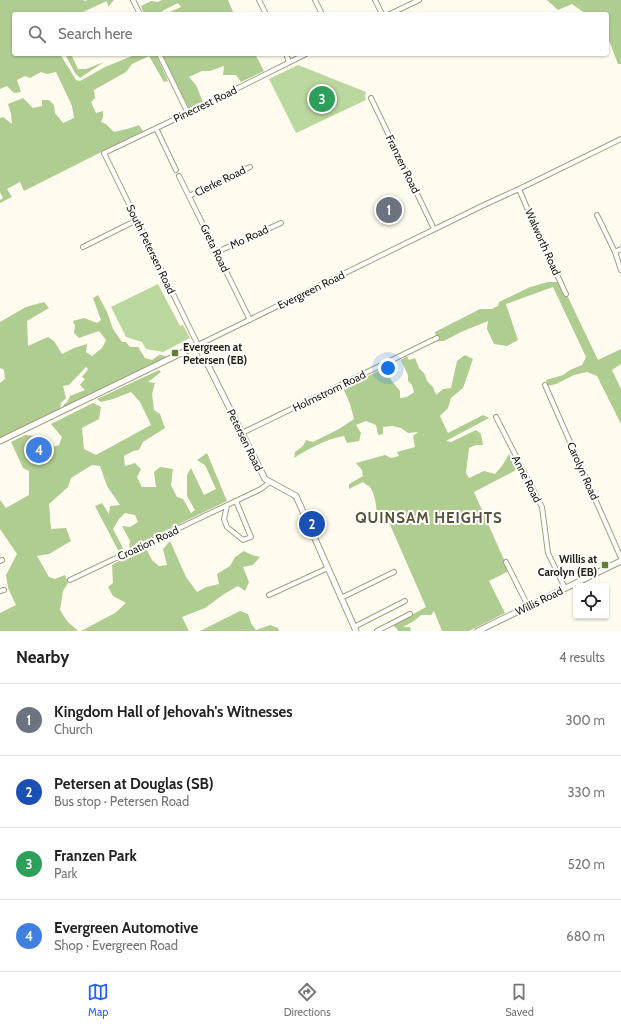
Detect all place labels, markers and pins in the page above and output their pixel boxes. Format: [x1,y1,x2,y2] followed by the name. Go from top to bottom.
[309,84,335,114] pin: 3
[376,195,402,225] pin: 1
[183,340,247,367] place label: Evergreen at Petersen (EB)
[170,348,180,358] marker: Evergreen at Petersen (EB)
[26,435,52,465] pin: 4
[299,509,325,539] pin: 2
[538,552,597,579] place label: Willis at Carolyn (EB)
[600,560,610,570] marker: Willis at Carolyn (EB)

